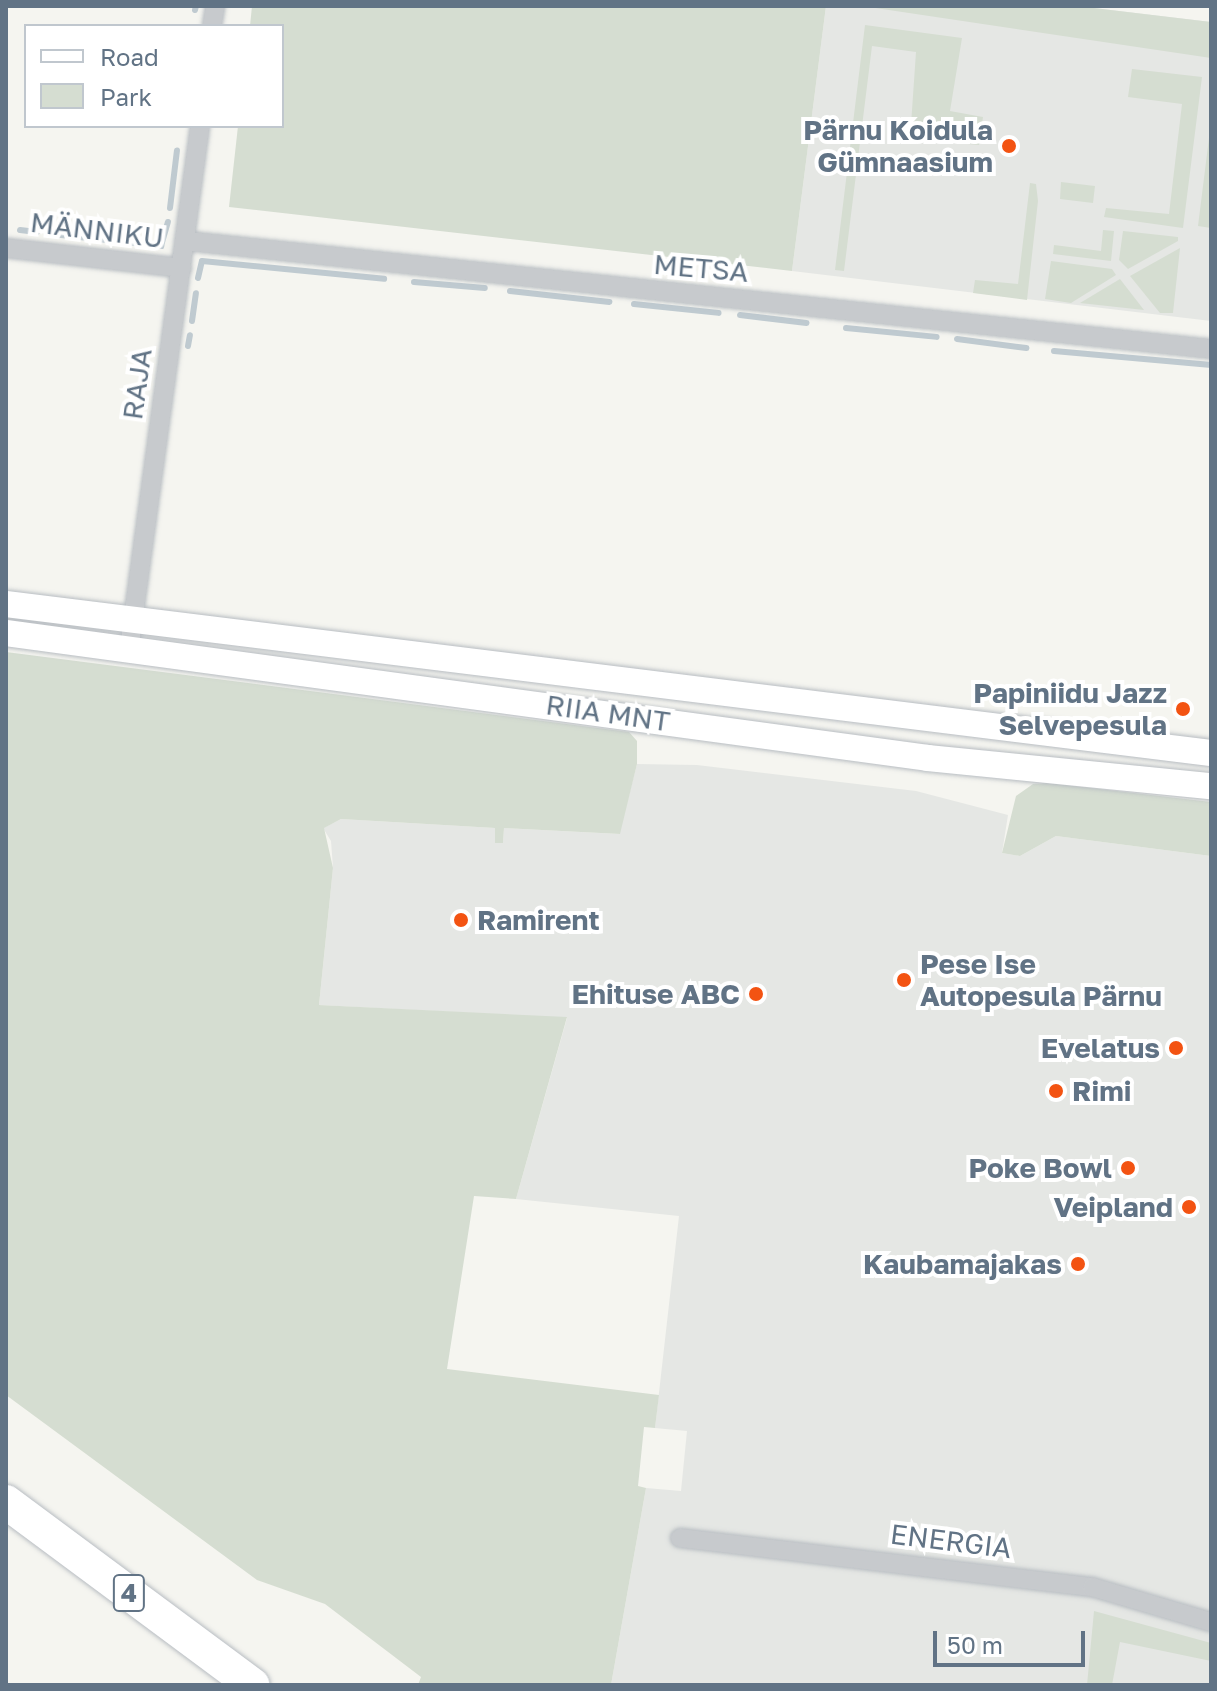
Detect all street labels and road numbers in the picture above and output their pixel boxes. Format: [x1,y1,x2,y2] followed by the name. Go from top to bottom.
[28,205,166,255] street label: MÄNNIKU
[652,247,750,289] street label: METSA
[115,346,159,422] street label: RAJA
[544,688,672,738] street label: RIIA MNT
[889,1517,1013,1565] street label: ENERGIA
[111,1571,147,1615] road number: 4

